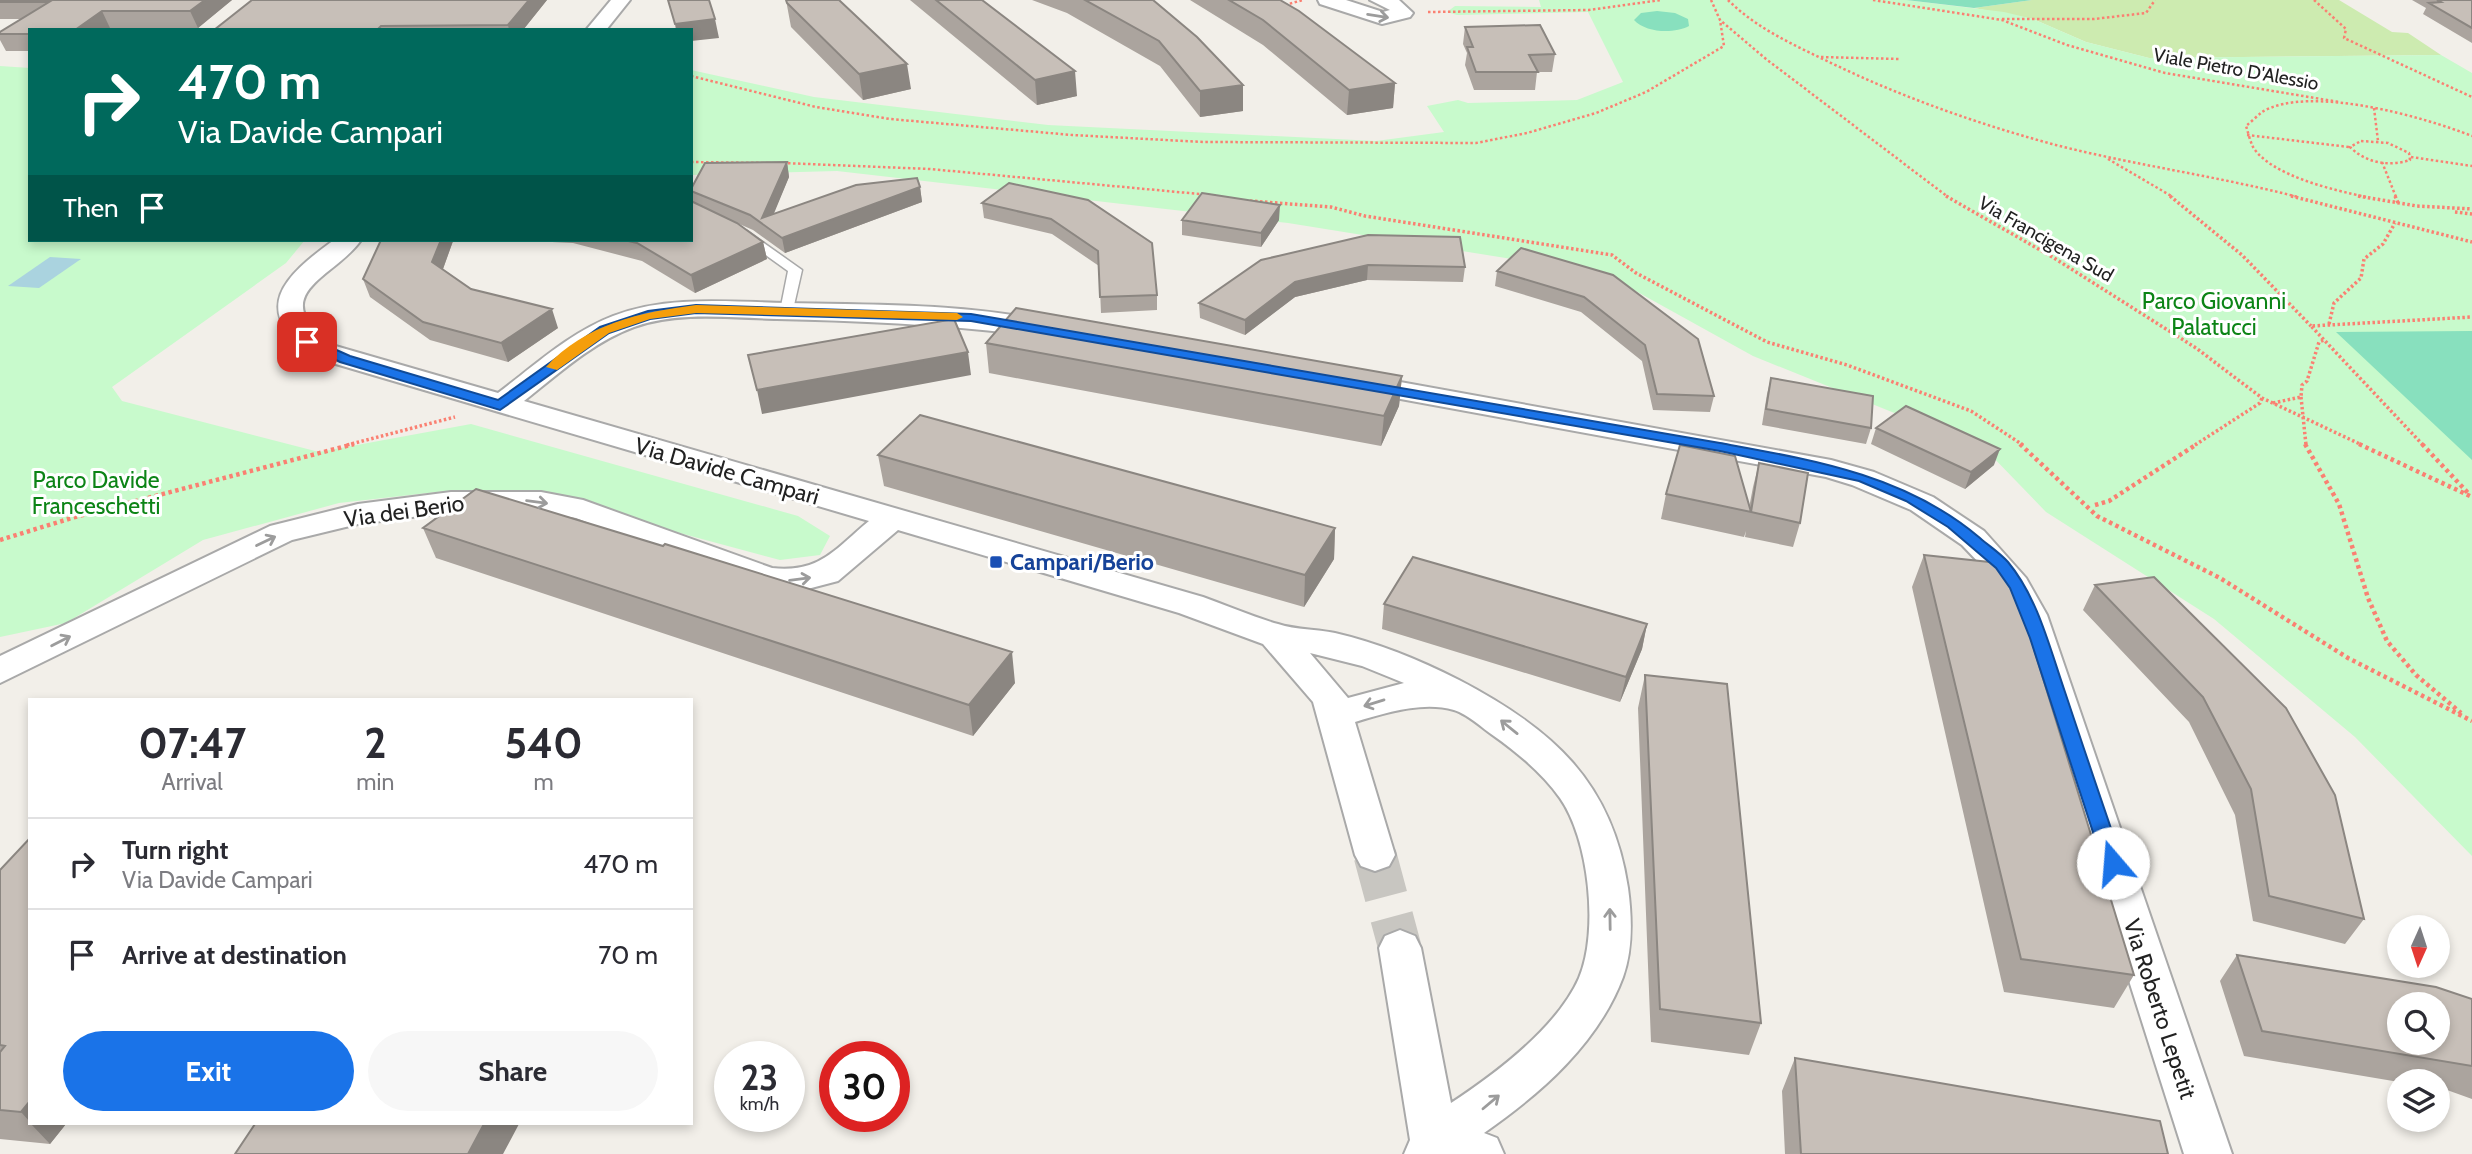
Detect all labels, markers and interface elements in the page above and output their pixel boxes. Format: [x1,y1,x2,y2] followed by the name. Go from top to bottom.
[1367,10,1389,23] one-way arrow
[2152,43,2320,95] street label: Viale Pietro D'Alessio
[178,52,321,111] text: 470 m
[63,56,154,147] icon: right
[178,112,443,151] text: Via Davide Campari
[133,189,171,227] icon: arrive
[1974,191,2118,287] street label: Via Francigena Sud
[63,192,119,224] text: Then
[2142,287,2286,341] park label: Parco Giovanni Palatucci
[277,312,337,372] pin
[288,323,326,361] icon: arrive
[632,431,822,511] street label: Via Davide Campari
[32,466,160,520] park label: Parco Davide Franceschetti
[342,489,466,533] street label: Via dei Berio
[525,496,548,509] one-way arrow
[255,534,276,547] one-way arrow
[1010,548,1154,576] place label: Campari/Berio
[988,554,1004,570] marker: Campari/Berio
[788,572,811,585] one-way arrow
[50,633,71,647] one-way arrow
[1364,698,1386,710] one-way arrow
[138,717,246,769] text: 07:47
[364,717,386,769] text: 2
[504,717,583,769] text: 540
[1500,720,1518,735] one-way arrow
[162,768,223,796] text: Arrival
[356,768,394,796] text: min
[534,768,554,796] text: m
[2076,826,2150,900] position arrow
[122,834,228,866] text: Turn right
[63,845,101,883] icon: right
[583,848,658,880] text: 470 m
[122,866,313,894] text: Via Davide Campari
[1603,908,1617,931] one-way arrow
[2118,915,2202,1103] street label: Via Roberto Lepetit
[2387,915,2450,978] north arrow
[2387,915,2450,1132] map controls
[63,936,101,974] icon: arrive
[122,939,347,971] text: Arrive at destination
[598,939,658,971] text: 70 m
[2387,992,2450,1055] button: search
[63,1031,354,1111] button: Exit
[368,1031,658,1111] button: Share
[819,1041,910,1132] speed limit sign: 30
[741,1056,778,1099] text: 23
[2387,1069,2450,1132] button: layers
[740,1093,779,1115] text: km/h
[1482,1094,1500,1110] one-way arrow

